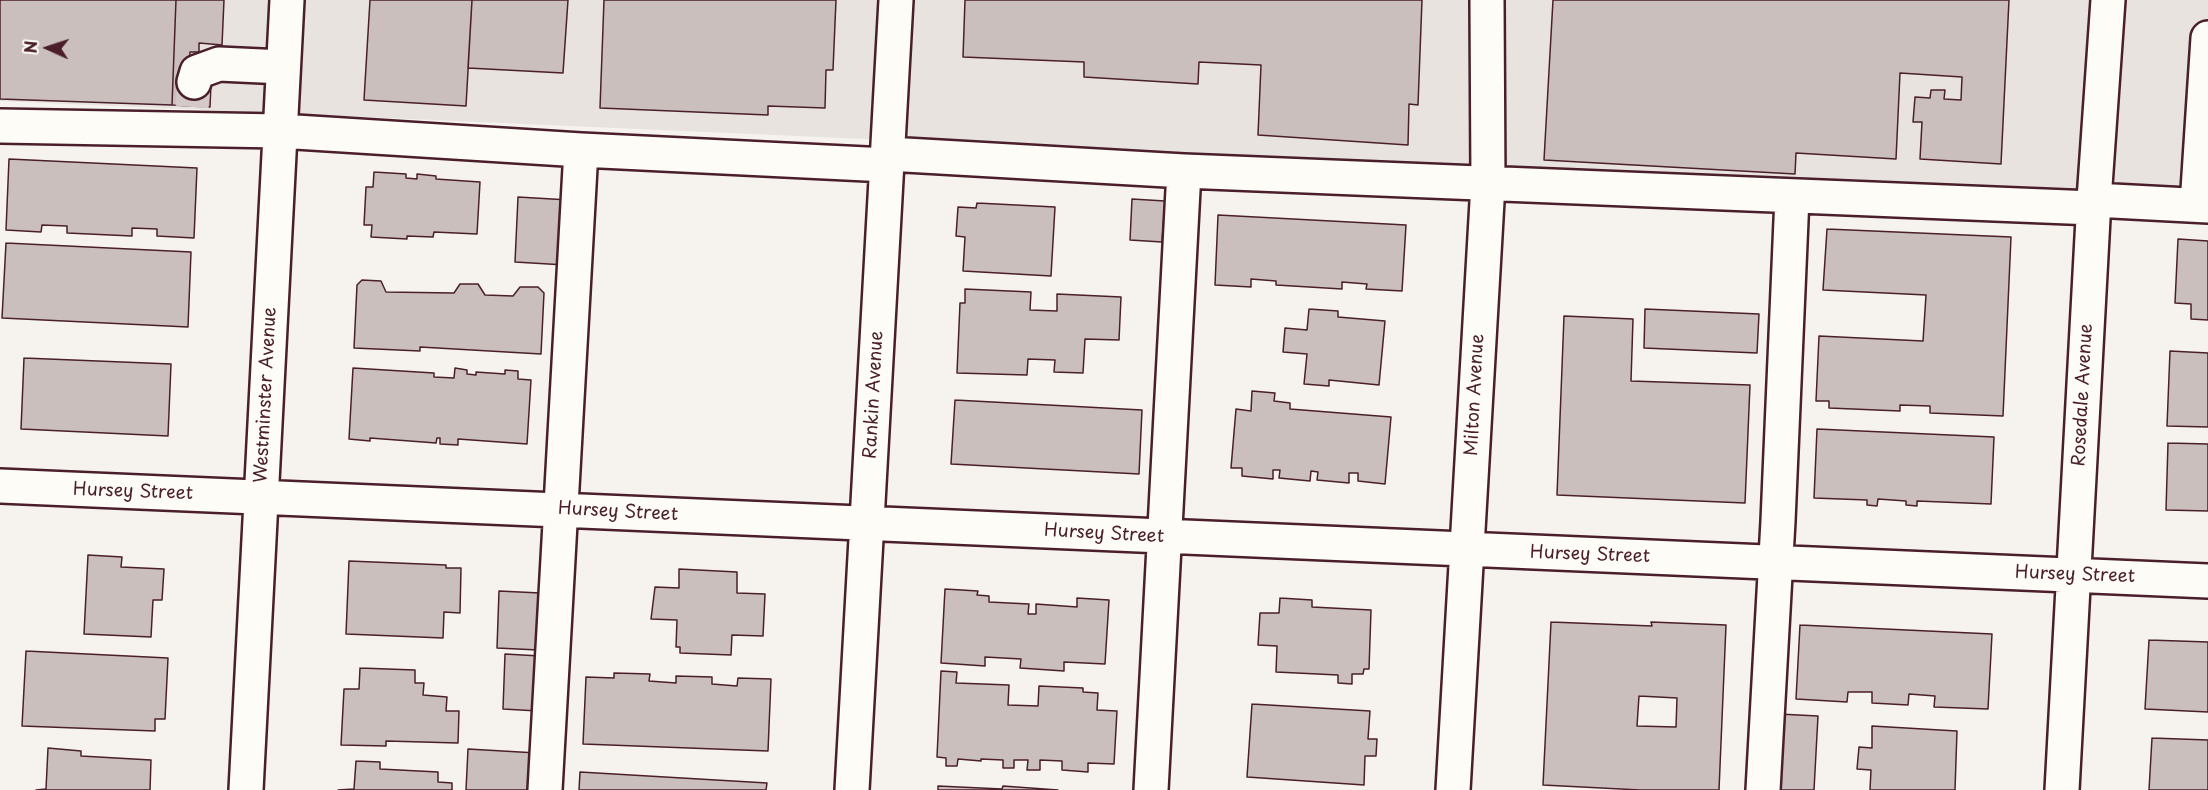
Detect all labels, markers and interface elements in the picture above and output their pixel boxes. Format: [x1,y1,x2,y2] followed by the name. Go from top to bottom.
[18,18,78,78] north arrow
[18,40,42,54] text: N
[251,307,281,483] street label: Westminster Avenue
[2068,323,2098,467] street label: Rosedale Avenue
[860,330,888,460] street label: Rankin Avenue
[1461,333,1489,457] street label: Milton Avenue
[73,479,193,505] street label: Hursey Street
[557,498,679,526] street label: Hursey Street
[1043,520,1165,548] street label: Hursey Street
[1530,542,1650,568] street label: Hursey Street
[2015,562,2135,588] street label: Hursey Street

